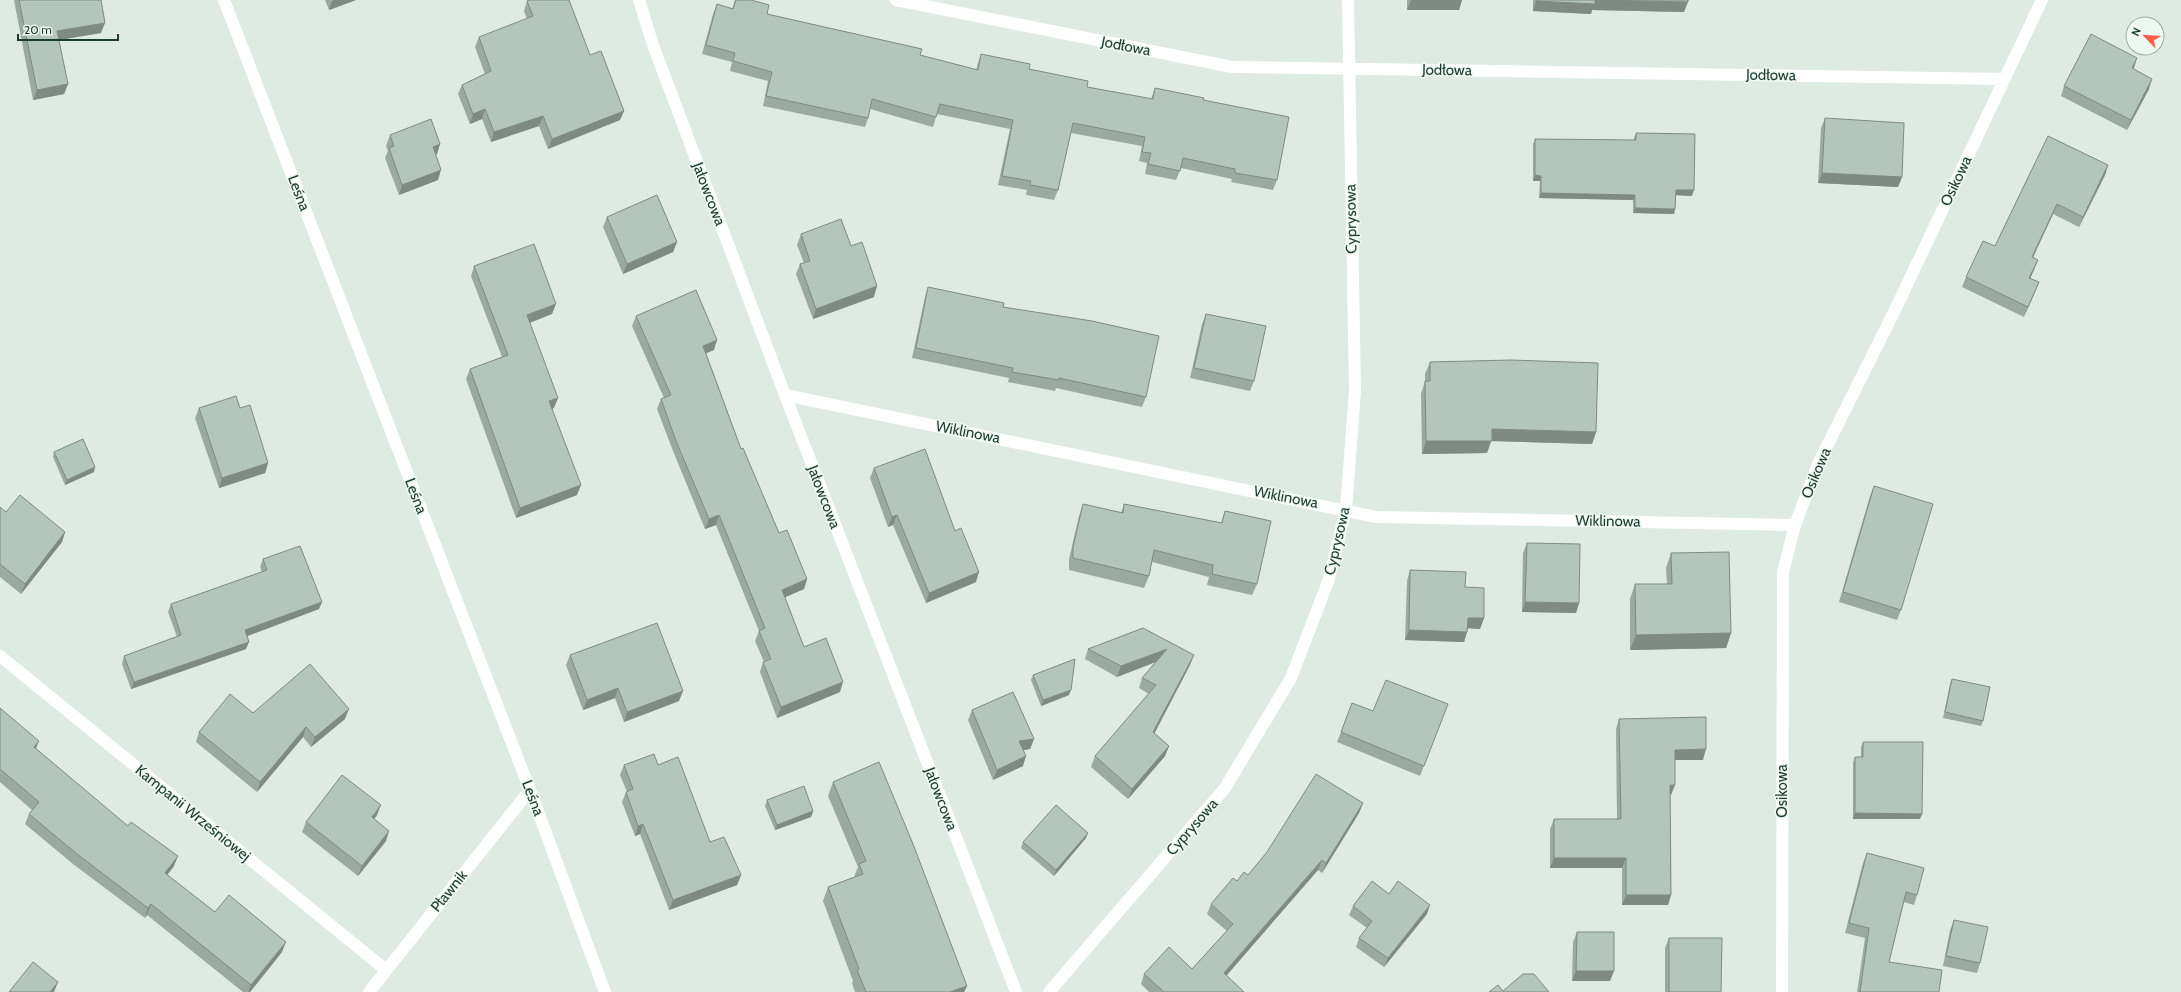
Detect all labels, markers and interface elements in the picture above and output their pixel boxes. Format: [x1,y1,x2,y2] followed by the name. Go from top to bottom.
[18,16,118,42] scale bar
[2125,16,2165,56] north arrow
[24,22,52,37] text: 20 m
[2128,25,2144,38] text: N
[1099,32,1153,60] street label: Jodłowa
[1421,61,1473,79] street label: Jodłowa
[1745,66,1797,84] street label: Jodłowa
[1937,152,1976,209] street label: Osikowa
[688,159,730,229] street label: Jałowcowa
[284,173,314,214] street label: Leśna
[1341,183,1361,254] street label: Cyprysowa
[934,417,1003,447] street label: Wiklinowa
[1797,444,1835,501] street label: Osikowa
[803,462,845,532] street label: Jałowcowa
[401,476,431,517] street label: Leśna
[1252,482,1321,512] street label: Wiklinowa
[1320,504,1354,577] street label: Cyprysowa
[1575,511,1642,531] street label: Wiklinowa
[132,761,254,865] street label: Kampanii Wrześniowej
[1773,763,1791,818] street label: Osikowa
[920,764,962,834] street label: Jałowcowa
[518,778,548,819] street label: Leśna
[1162,794,1222,859] street label: Cyprysowa
[427,866,471,915] street label: Pławnik

